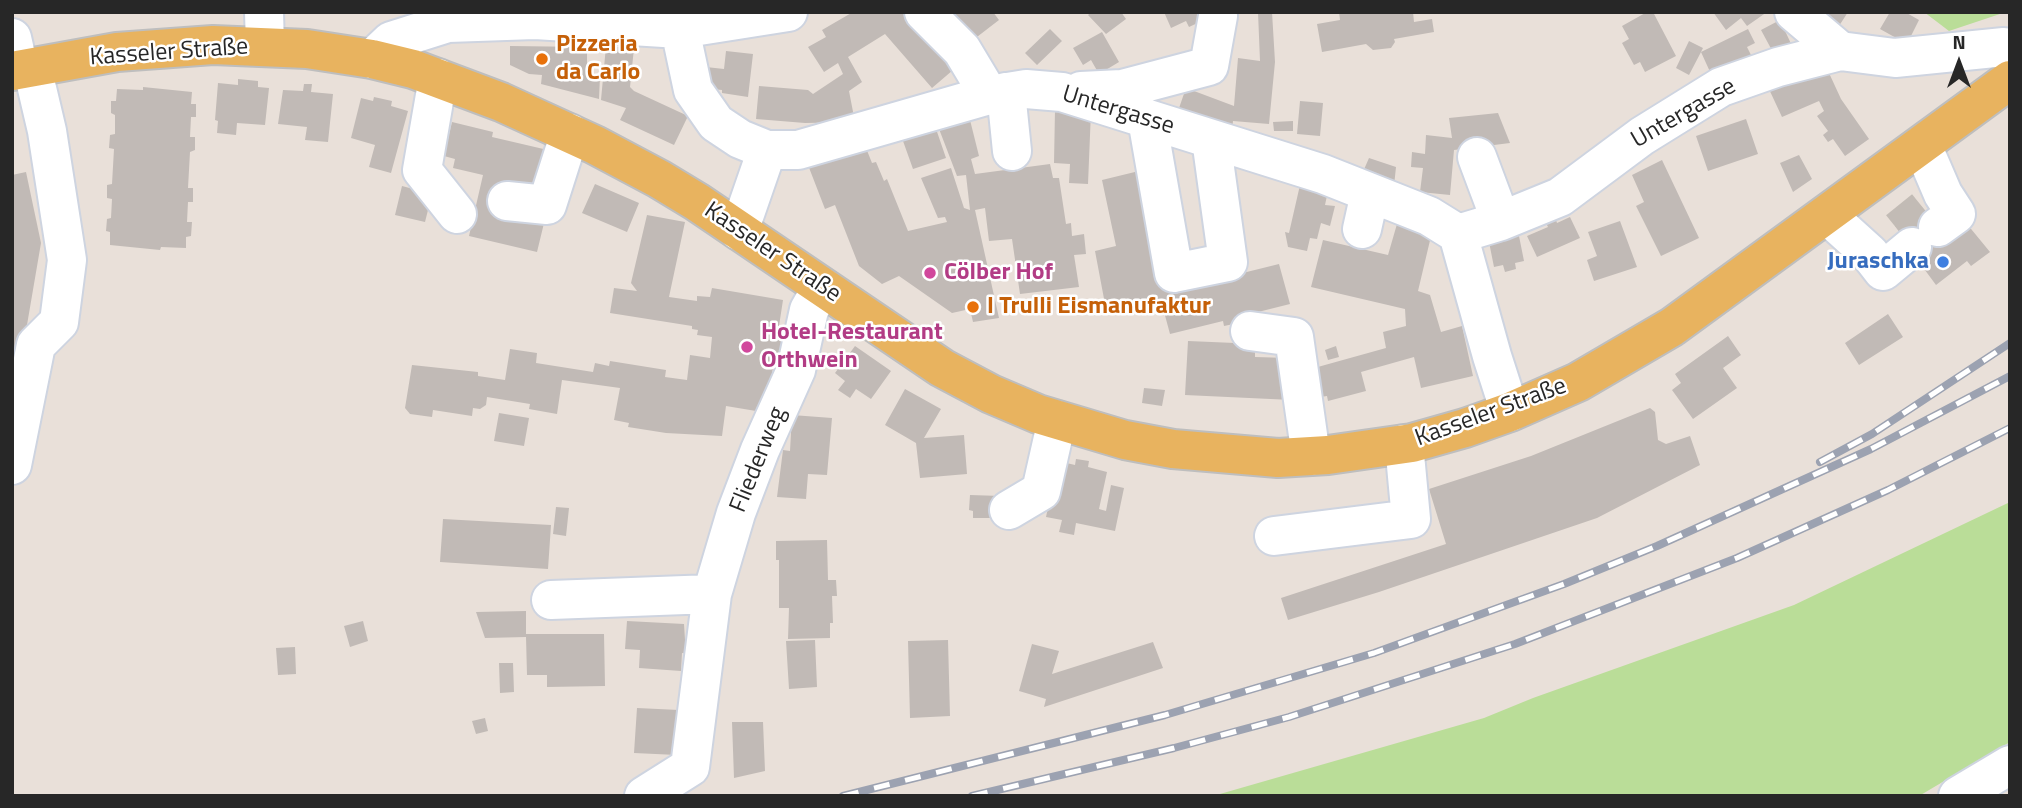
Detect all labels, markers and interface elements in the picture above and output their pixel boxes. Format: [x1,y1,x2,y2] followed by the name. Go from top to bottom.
[1952,27,1966,56] text: N
[1924,28,1994,98] north arrow
[556,31,640,87] place label: Pizzeria da Carlo
[89,33,249,73] street label: Kasseler Straße
[534,51,550,67] marker: Pizzeria da Carlo
[1627,73,1741,155] street label: Untergasse
[1058,80,1178,142] street label: Untergasse
[698,197,846,309] street label: Kasseler Straße
[1827,248,1929,276] place label: Juraschka
[1935,254,1951,270] marker: Juraschka
[944,259,1053,287] place label: Cölber Hof
[922,265,938,281] marker: Cölber Hof
[987,293,1211,321] place label: I Trulli Eismanufaktur
[965,299,981,315] marker: I Trulli Eismanufaktur
[761,319,943,375] place label: Hotel-Restaurant Orthwein
[739,339,755,355] marker: Hotel-Restaurant Orthwein
[1411,372,1571,454] street label: Kasseler Straße
[725,403,793,517] street label: Fliederweg

